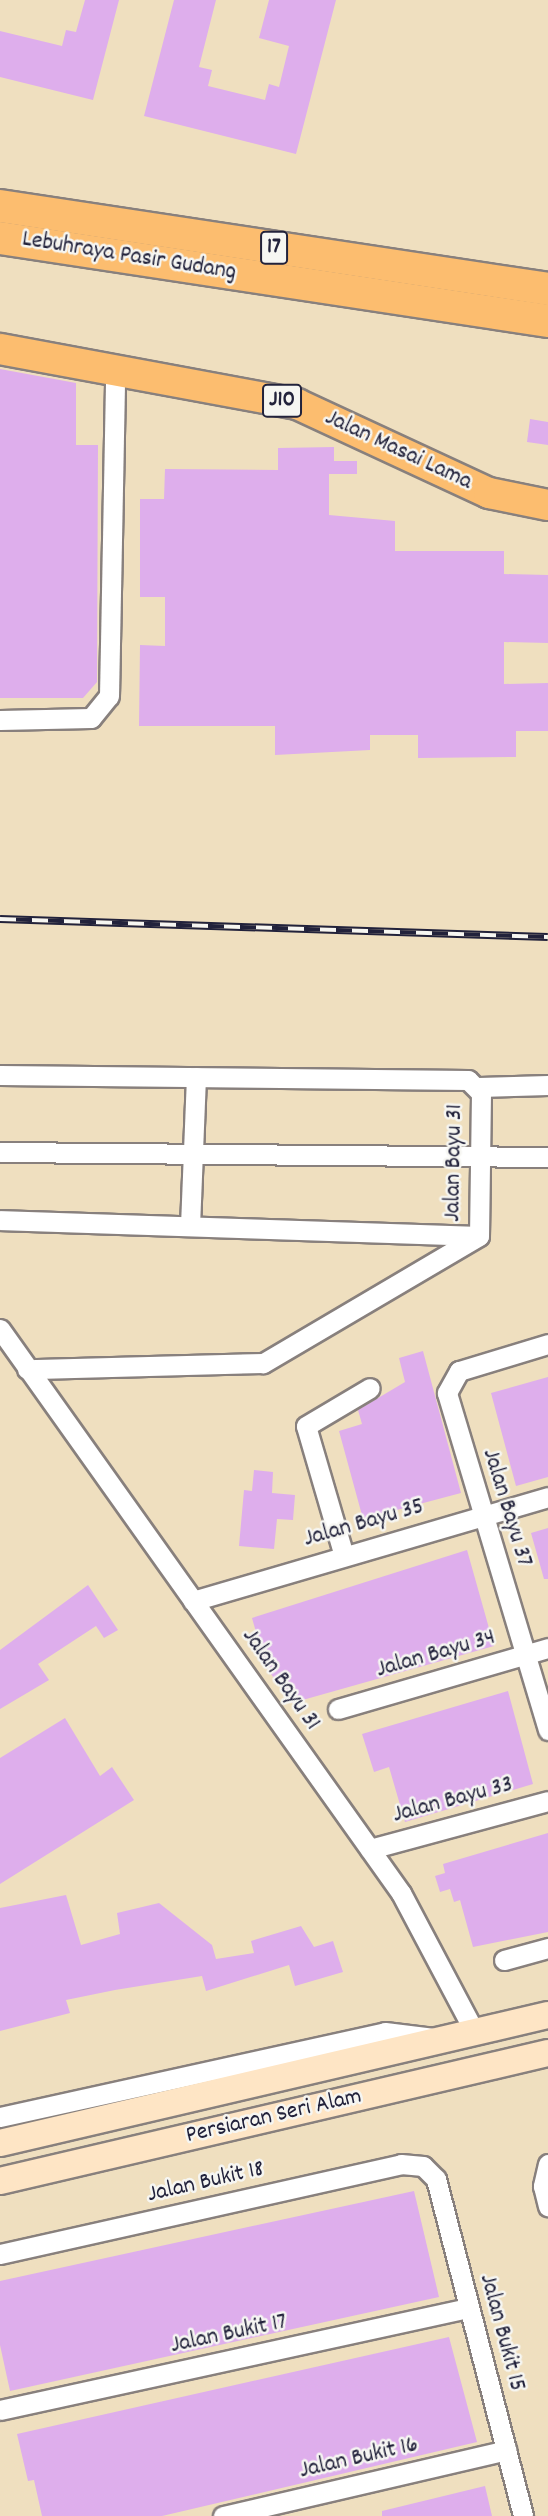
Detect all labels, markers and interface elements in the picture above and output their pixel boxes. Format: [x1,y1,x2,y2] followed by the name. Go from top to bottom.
[20,226,238,288] street label: Lebuhraya Pasir Gudang
[260,229,288,268] road number: 17
[261,382,303,420] road number: J10
[320,404,476,498] street label: Jalan Masai Lama
[440,1104,470,1222] street label: Jalan Bayu 31
[474,1446,538,1570] street label: Jalan Bayu 37
[301,1493,427,1555] street label: Jalan Bayu 35
[234,1624,326,1736] street label: Jalan Bayu 31
[373,1624,499,1686] street label: Jalan Bayu 34
[390,1771,516,1831] street label: Jalan Bayu 33
[183,2083,365,2151] street label: Persiaran Seri Alam
[145,2156,267,2210] street label: Jalan Bukit 18
[472,2271,530,2395] street label: Jalan Bukit 15
[168,2309,290,2361] street label: Jalan Bukit 17
[297,2431,421,2487] street label: Jalan Bukit 16

